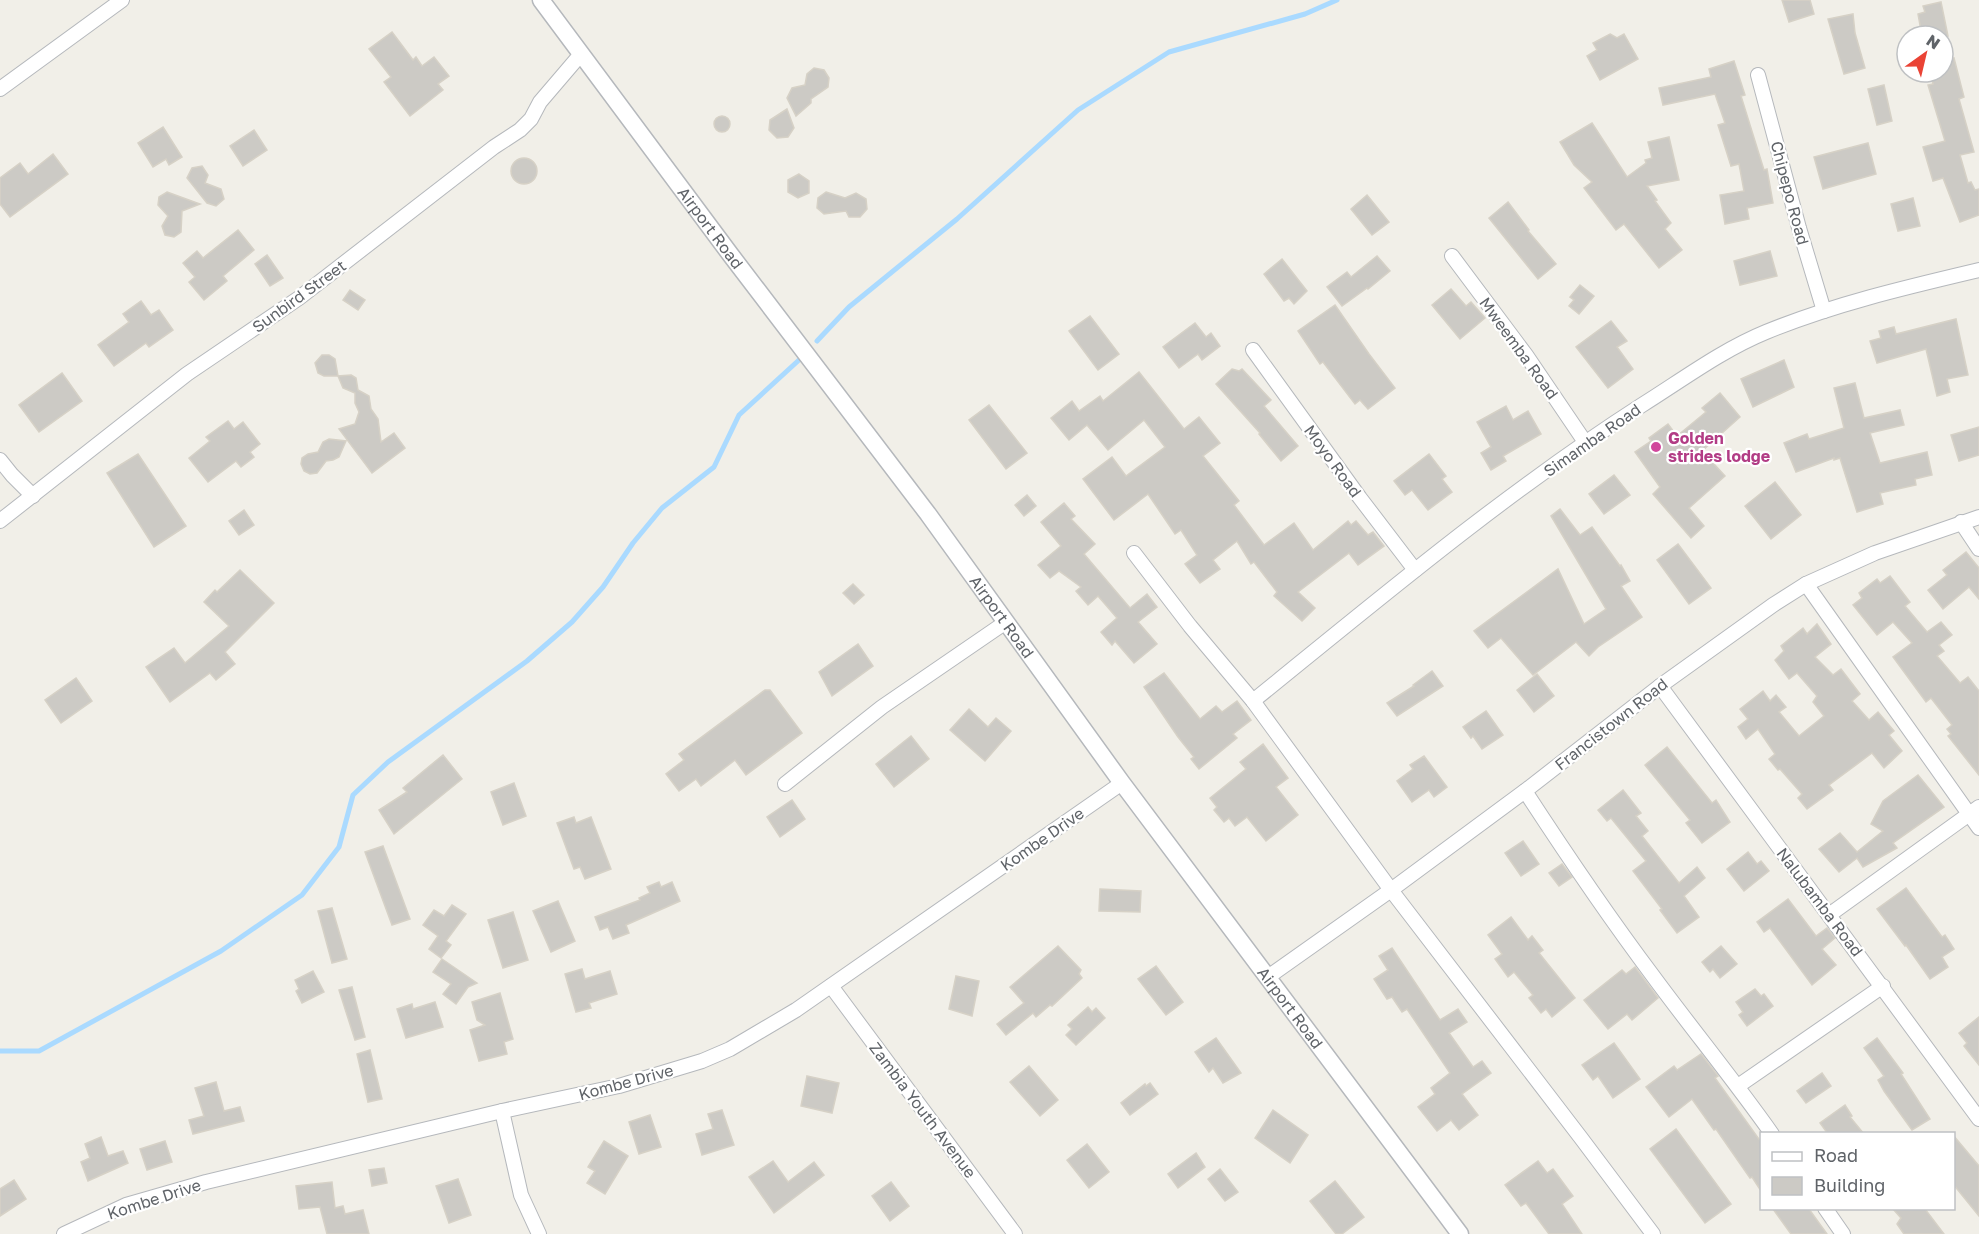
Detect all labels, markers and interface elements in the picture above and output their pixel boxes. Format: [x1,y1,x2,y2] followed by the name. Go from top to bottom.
[1895,24,1955,84] north arrow
[1923,30,1944,53] text: N
[1767,139,1813,247] street label: Chipepo Road
[674,183,748,273] street label: Airport Road
[248,255,350,337] street label: Sunbird Street
[1475,293,1563,403] street label: Mweemba Road
[1540,399,1644,481] street label: Simamba Road
[1300,421,1366,501] street label: Moyo Road
[1668,428,1770,466] place label: Golden strides lodge
[1649,440,1663,454] marker: Golden strides lodge
[966,572,1039,662] street label: Airport Road
[1551,674,1671,774] street label: Francistown Road
[996,803,1088,875] street label: Kombe Drive
[1773,844,1867,960] street label: Nalubamba Road
[1253,963,1328,1053] street label: Airport Road
[865,1038,981,1182] street label: Zambia Youth Avenue
[576,1060,676,1104] street label: Kombe Drive
[1760,1132,1955,1210] legend
[1814,1144,1858,1166] text: Road
[105,1174,203,1224] street label: Kombe Drive
[1814,1174,1885,1196] text: Building

